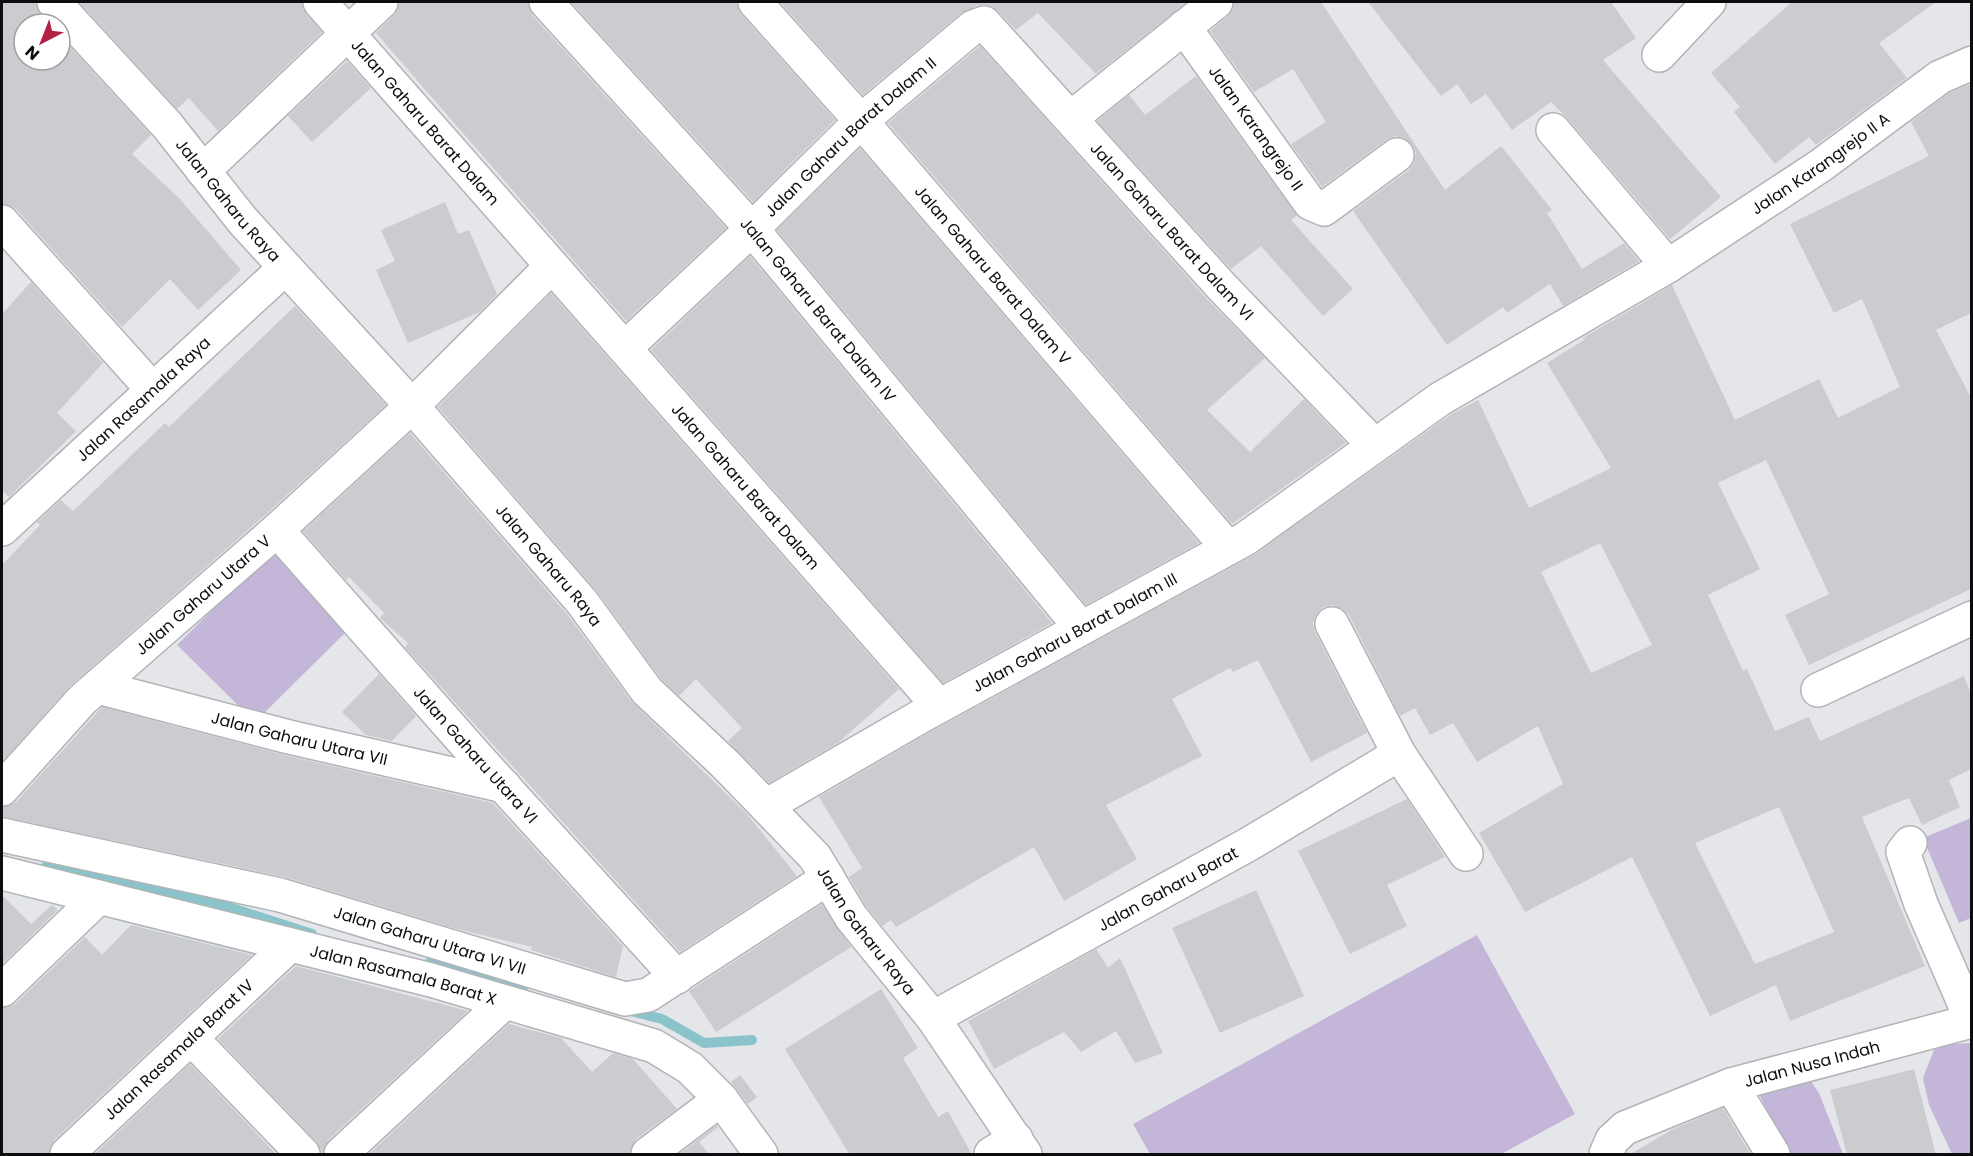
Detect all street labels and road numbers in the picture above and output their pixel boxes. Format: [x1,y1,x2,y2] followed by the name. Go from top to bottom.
[346,34,505,210] street label: Jalan Gaharu Barat Dalam
[759,51,941,222] street label: Jalan Gaharu Barat Dalam II
[1203,60,1309,195] street label: Jalan Karangrejo II
[1746,107,1894,220] street label: Jalan Karangrejo II A
[170,134,286,267] street label: Jalan Gaharu Raya
[1085,137,1259,325] street label: Jalan Gaharu Barat Dalam VI
[910,180,1077,369] street label: Jalan Gaharu Barat Dalam V
[735,212,902,407] street label: Jalan Gaharu Barat Dalam IV
[71,331,215,467] street label: Jalan Rasamala Raya
[666,398,825,574] street label: Jalan Gaharu Barat Dalam
[490,499,607,631] street label: Jalan Gaharu Raya
[130,529,276,660] street label: Jalan Gaharu Utara V
[968,567,1181,698] street label: Jalan Gaharu Barat Dalam III
[408,681,543,828] street label: Jalan Gaharu Utara VI
[209,706,390,771] street label: Jalan Gaharu Utara VII
[1094,841,1242,937] street label: Jalan Gaharu Barat
[812,862,921,1000] street label: Jalan Gaharu Raya
[331,900,529,980] street label: Jalan Gaharu Utara VI VII
[308,939,499,1010] street label: Jalan Rasamala Barat X
[99,973,259,1125] street label: Jalan Rasamala Barat IV
[1741,1034,1882,1093] street label: Jalan Nusa Indah

